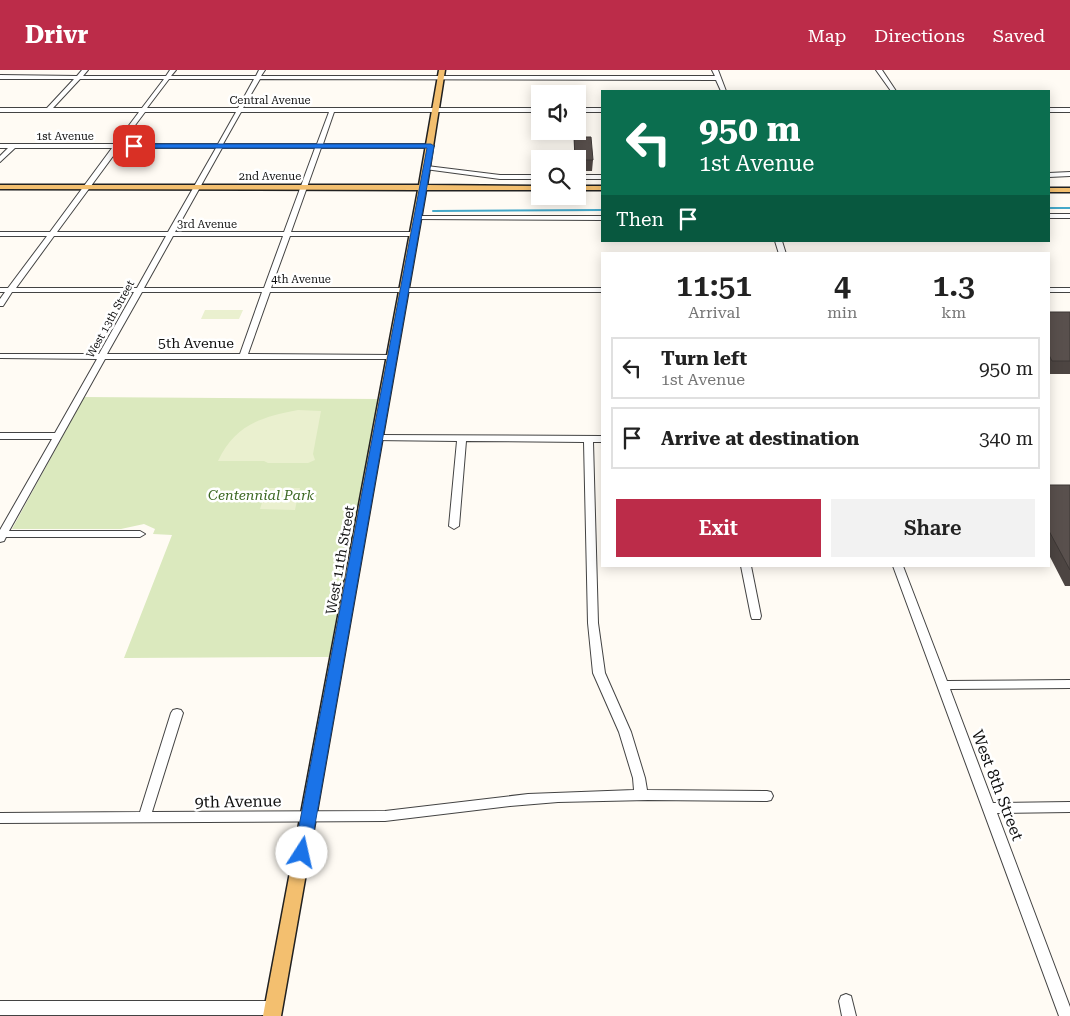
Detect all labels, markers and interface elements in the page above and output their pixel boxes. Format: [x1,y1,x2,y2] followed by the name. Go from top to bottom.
[25,21,88,49] text: Drivr
[808,25,846,46] text: Map
[874,25,965,46] text: Directions
[993,25,1045,46] text: Saved
[531,85,586,205] map controls
[531,85,586,140] button: sound
[229,94,311,107] street label: Central Avenue
[699,109,800,150] text: 950 m
[616,110,681,175] icon: left
[113,125,155,167] pin
[36,130,94,143] street label: 1st Avenue
[120,132,148,160] icon: arrive
[531,150,586,205] button: search
[699,151,814,176] text: 1st Avenue
[239,170,301,183] street label: 2nd Avenue
[674,205,702,233] icon: arrive
[616,208,664,231] text: Then
[177,218,237,231] street label: 3rd Avenue
[676,268,752,303] text: 11:51
[834,268,851,303] text: 4
[932,268,975,303] text: 1.3
[271,273,331,286] street label: 4th Avenue
[84,278,137,360] street label: West 13th Street
[688,303,740,322] text: Arrival
[827,303,857,322] text: min
[941,303,966,322] text: km
[158,335,234,351] street label: 5th Avenue
[661,347,747,370] text: Turn left
[618,354,646,382] icon: left
[979,357,1033,380] text: 950 m
[661,370,745,389] text: 1st Avenue
[618,424,646,452] icon: arrive
[661,427,859,450] text: Arrive at destination
[979,427,1033,450] text: 340 m
[208,487,314,503] park label: Centennial Park
[616,499,821,557] button: Exit
[831,499,1035,557] button: Share
[323,504,357,616] street label: West 11th Street
[968,727,1027,843] street label: West 8th Street
[195,791,282,812] street label: 9th Avenue
[275,826,327,878] position arrow

